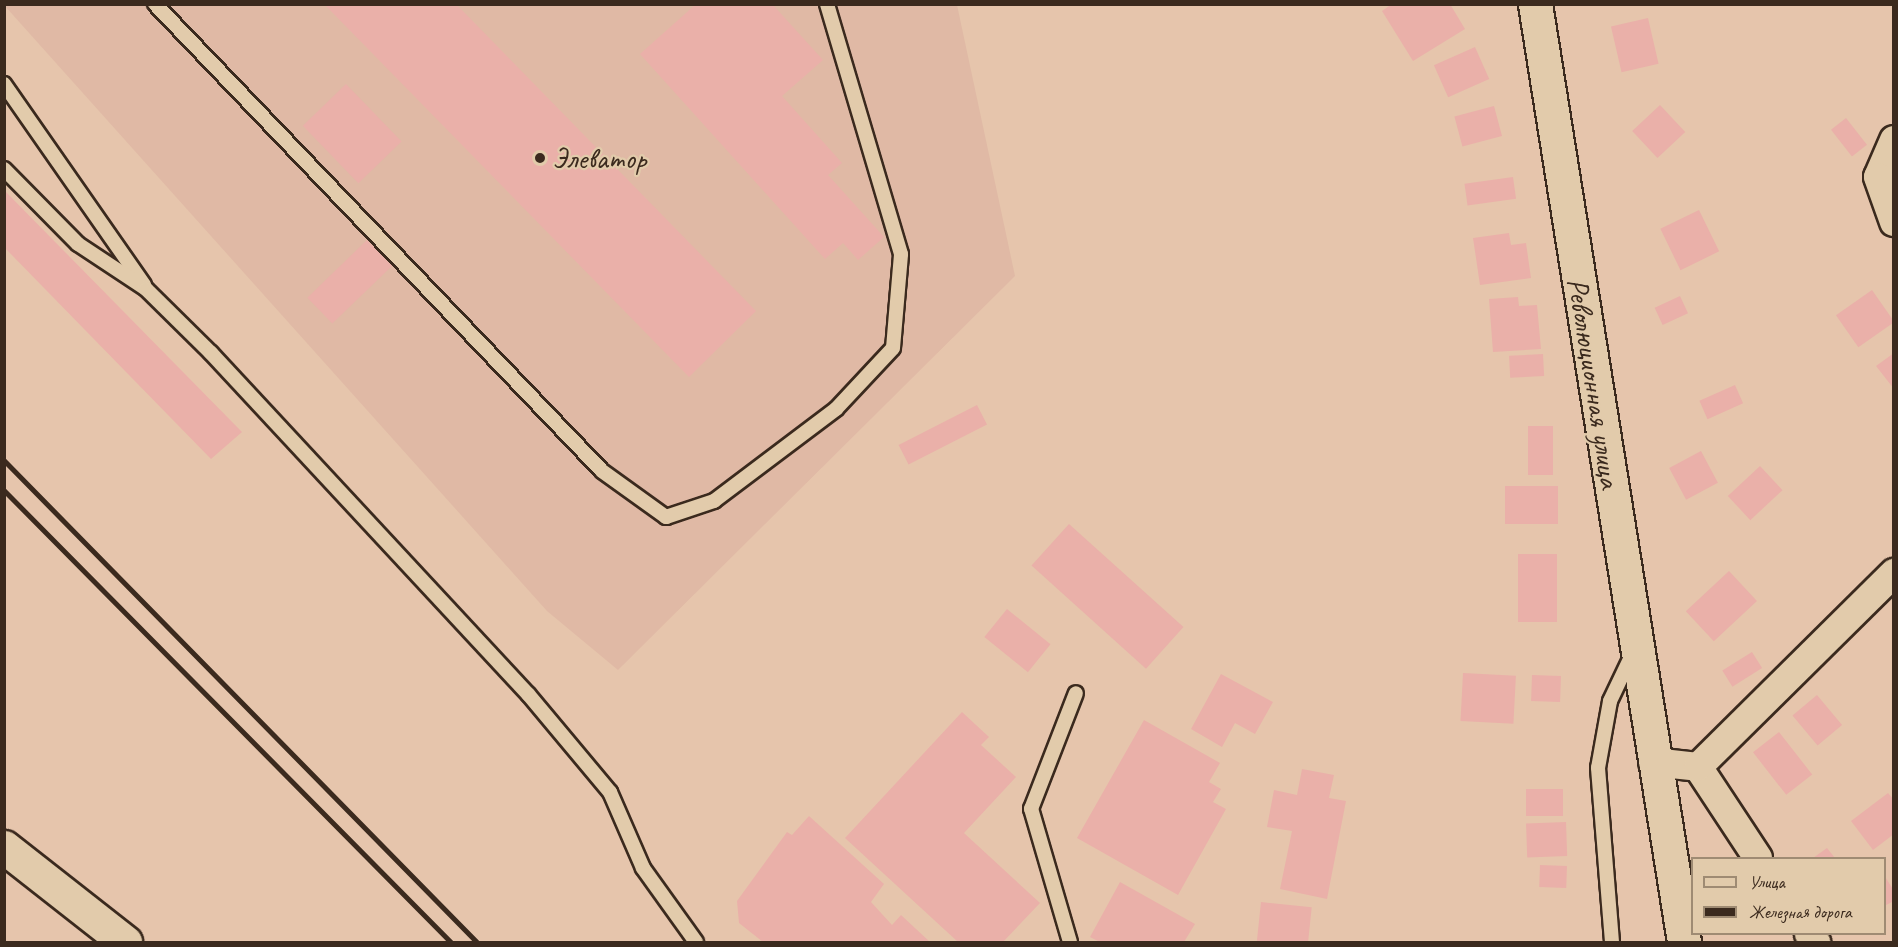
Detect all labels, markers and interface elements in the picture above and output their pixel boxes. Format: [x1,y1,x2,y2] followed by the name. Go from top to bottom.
[552,140,646,176] place label: Элеватор
[533,151,547,165] marker: Элеватор
[1559,275,1629,491] street label: Революционная улица
[1691,857,1886,935] legend
[1749,871,1785,893] text: Улица
[1749,901,1852,923] text: Железная дорога

